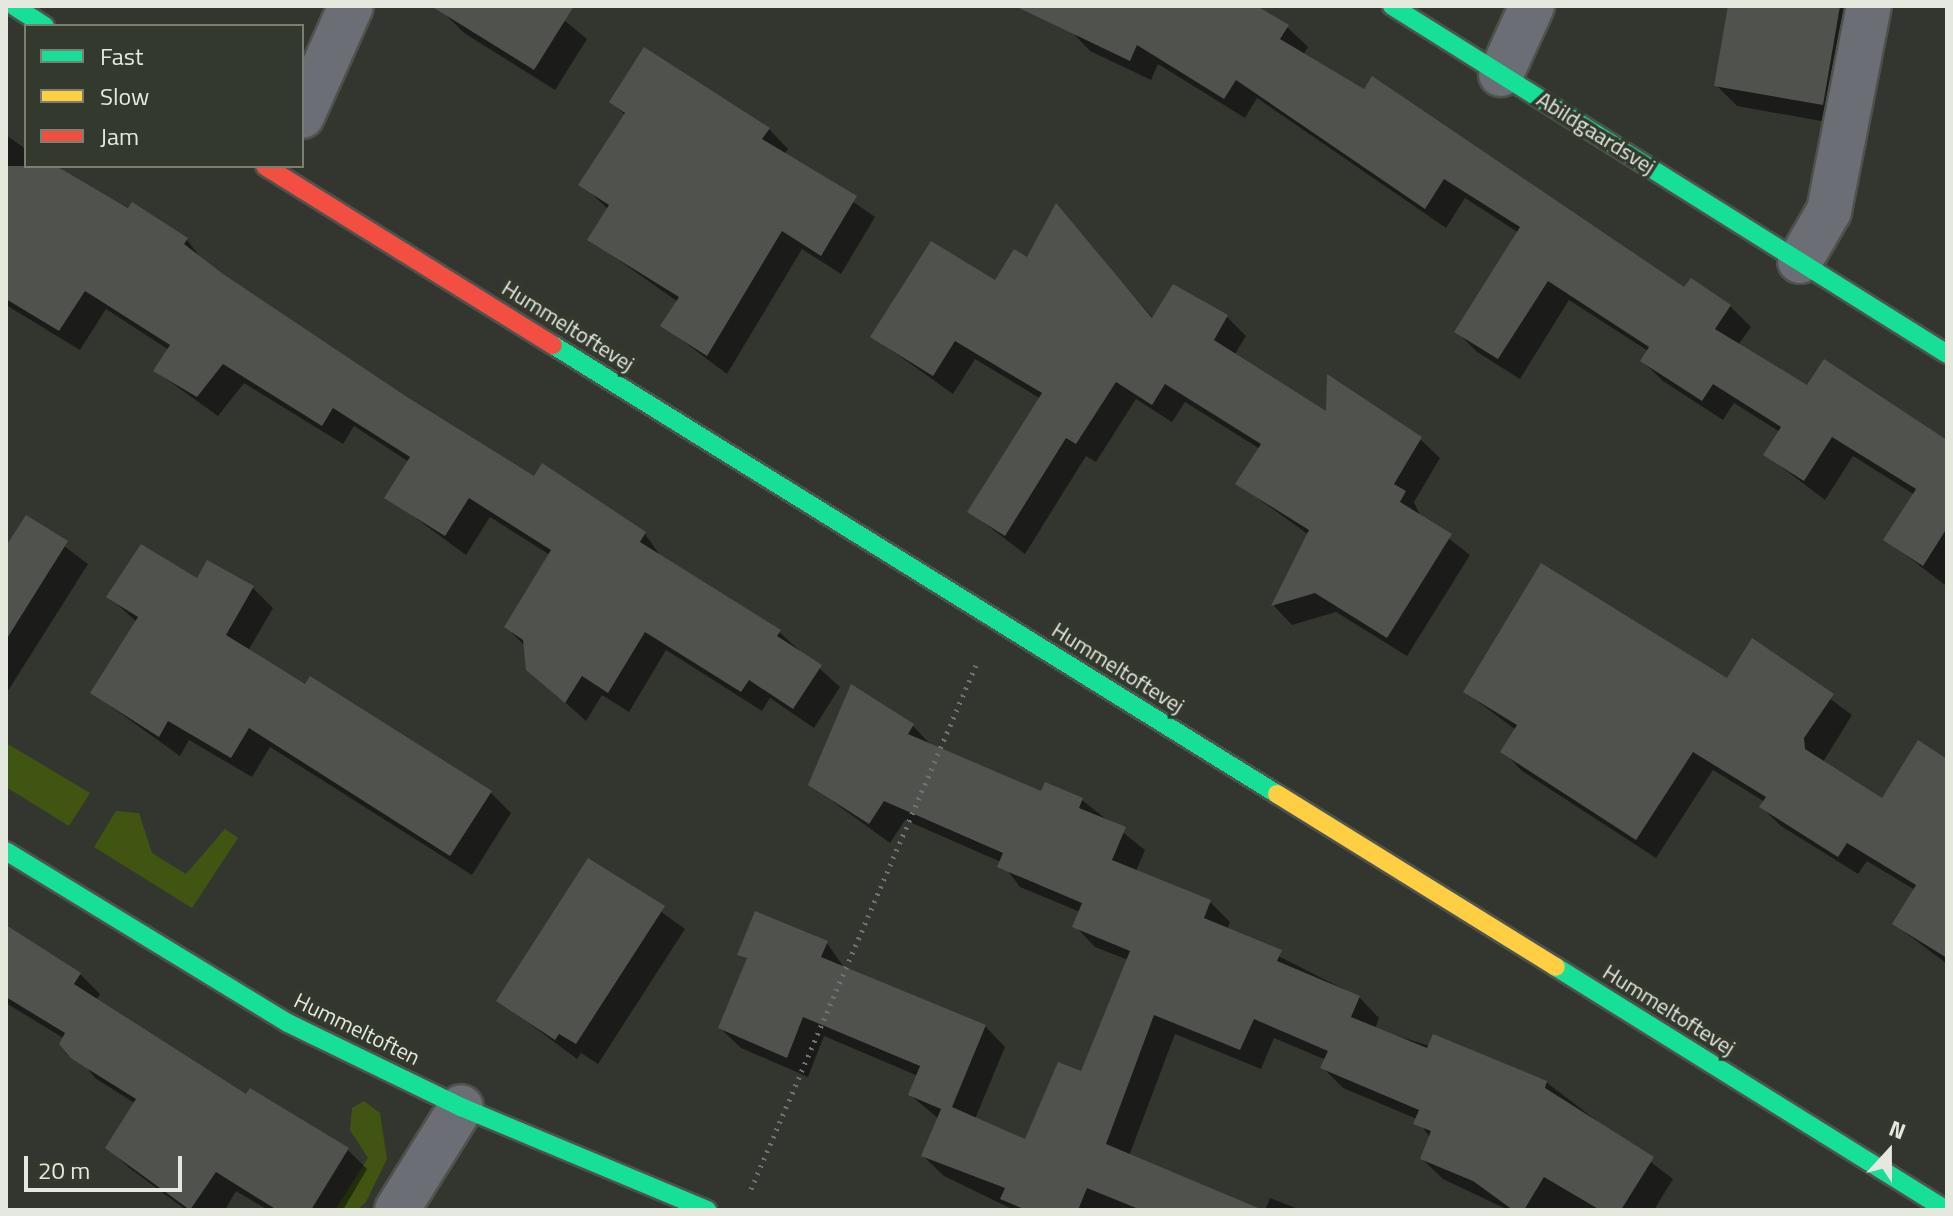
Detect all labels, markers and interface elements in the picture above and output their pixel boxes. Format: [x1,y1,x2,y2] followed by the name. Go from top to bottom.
[24,24,304,168] legend
[100,38,143,74] text: Fast
[100,78,149,114] text: Slow
[1532,86,1660,180] street label: Abildgaardsvej
[100,118,139,154] text: Jam
[497,275,639,377] street label: Hummeltoftevej
[1047,617,1189,719] street label: Hummeltoftevej
[1598,959,1740,1061] street label: Hummeltoftevej
[290,987,424,1071] street label: Hummeltoften
[1884,1111,1911,1148] text: N
[1849,1112,1929,1192] north arrow
[28,1140,186,1190] scale bar
[38,1152,90,1188] text: 20 m

